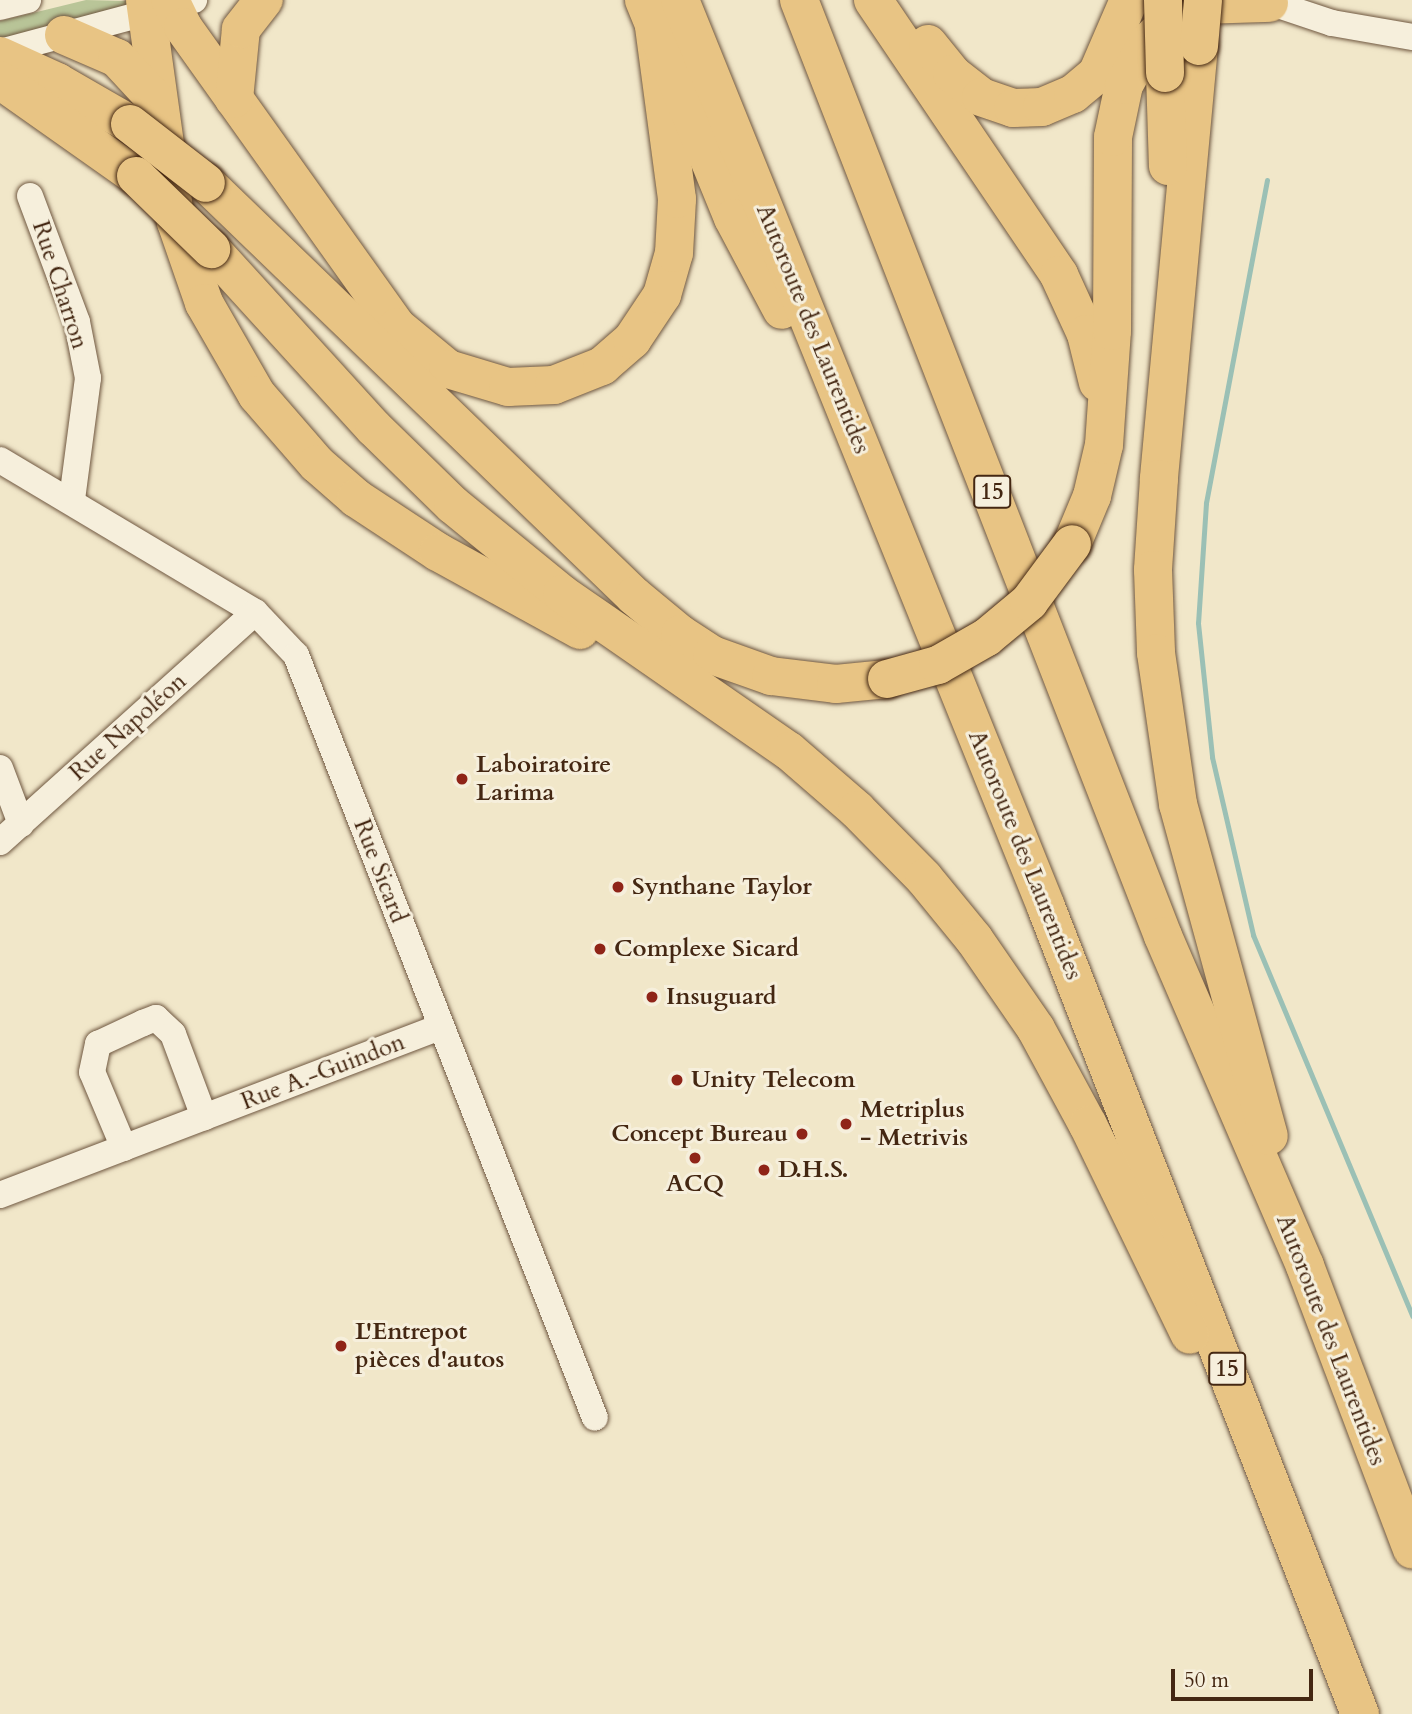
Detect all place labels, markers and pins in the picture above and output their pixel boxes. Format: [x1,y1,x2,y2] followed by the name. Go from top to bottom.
[476,751,611,807] place label: Laboiratoire Larima
[454,771,470,787] marker: Laboiratoire Larima
[632,873,812,901] place label: Synthane Taylor
[610,879,626,895] marker: Synthane Taylor
[614,935,799,963] place label: Complexe Sicard
[592,941,608,957] marker: Complexe Sicard
[666,983,777,1011] place label: Insuguard
[644,989,660,1005] marker: Insuguard
[691,1066,855,1094] place label: Unity Telecom
[669,1072,685,1088] marker: Unity Telecom
[860,1096,968,1152] place label: Metriplus - Metrivis
[838,1116,854,1132] marker: Metriplus - Metrivis
[611,1120,788,1148] place label: Concept Bureau
[794,1126,810,1142] marker: Concept Bureau
[687,1150,703,1166] marker: ACQ
[778,1156,848,1184] place label: D.H.S.
[756,1162,772,1178] marker: D.H.S.
[666,1170,724,1198] place label: ACQ
[355,1318,504,1374] place label: L'Entrepot pièces d'autos
[333,1338,349,1354] marker: L'Entrepot pièces d'autos

